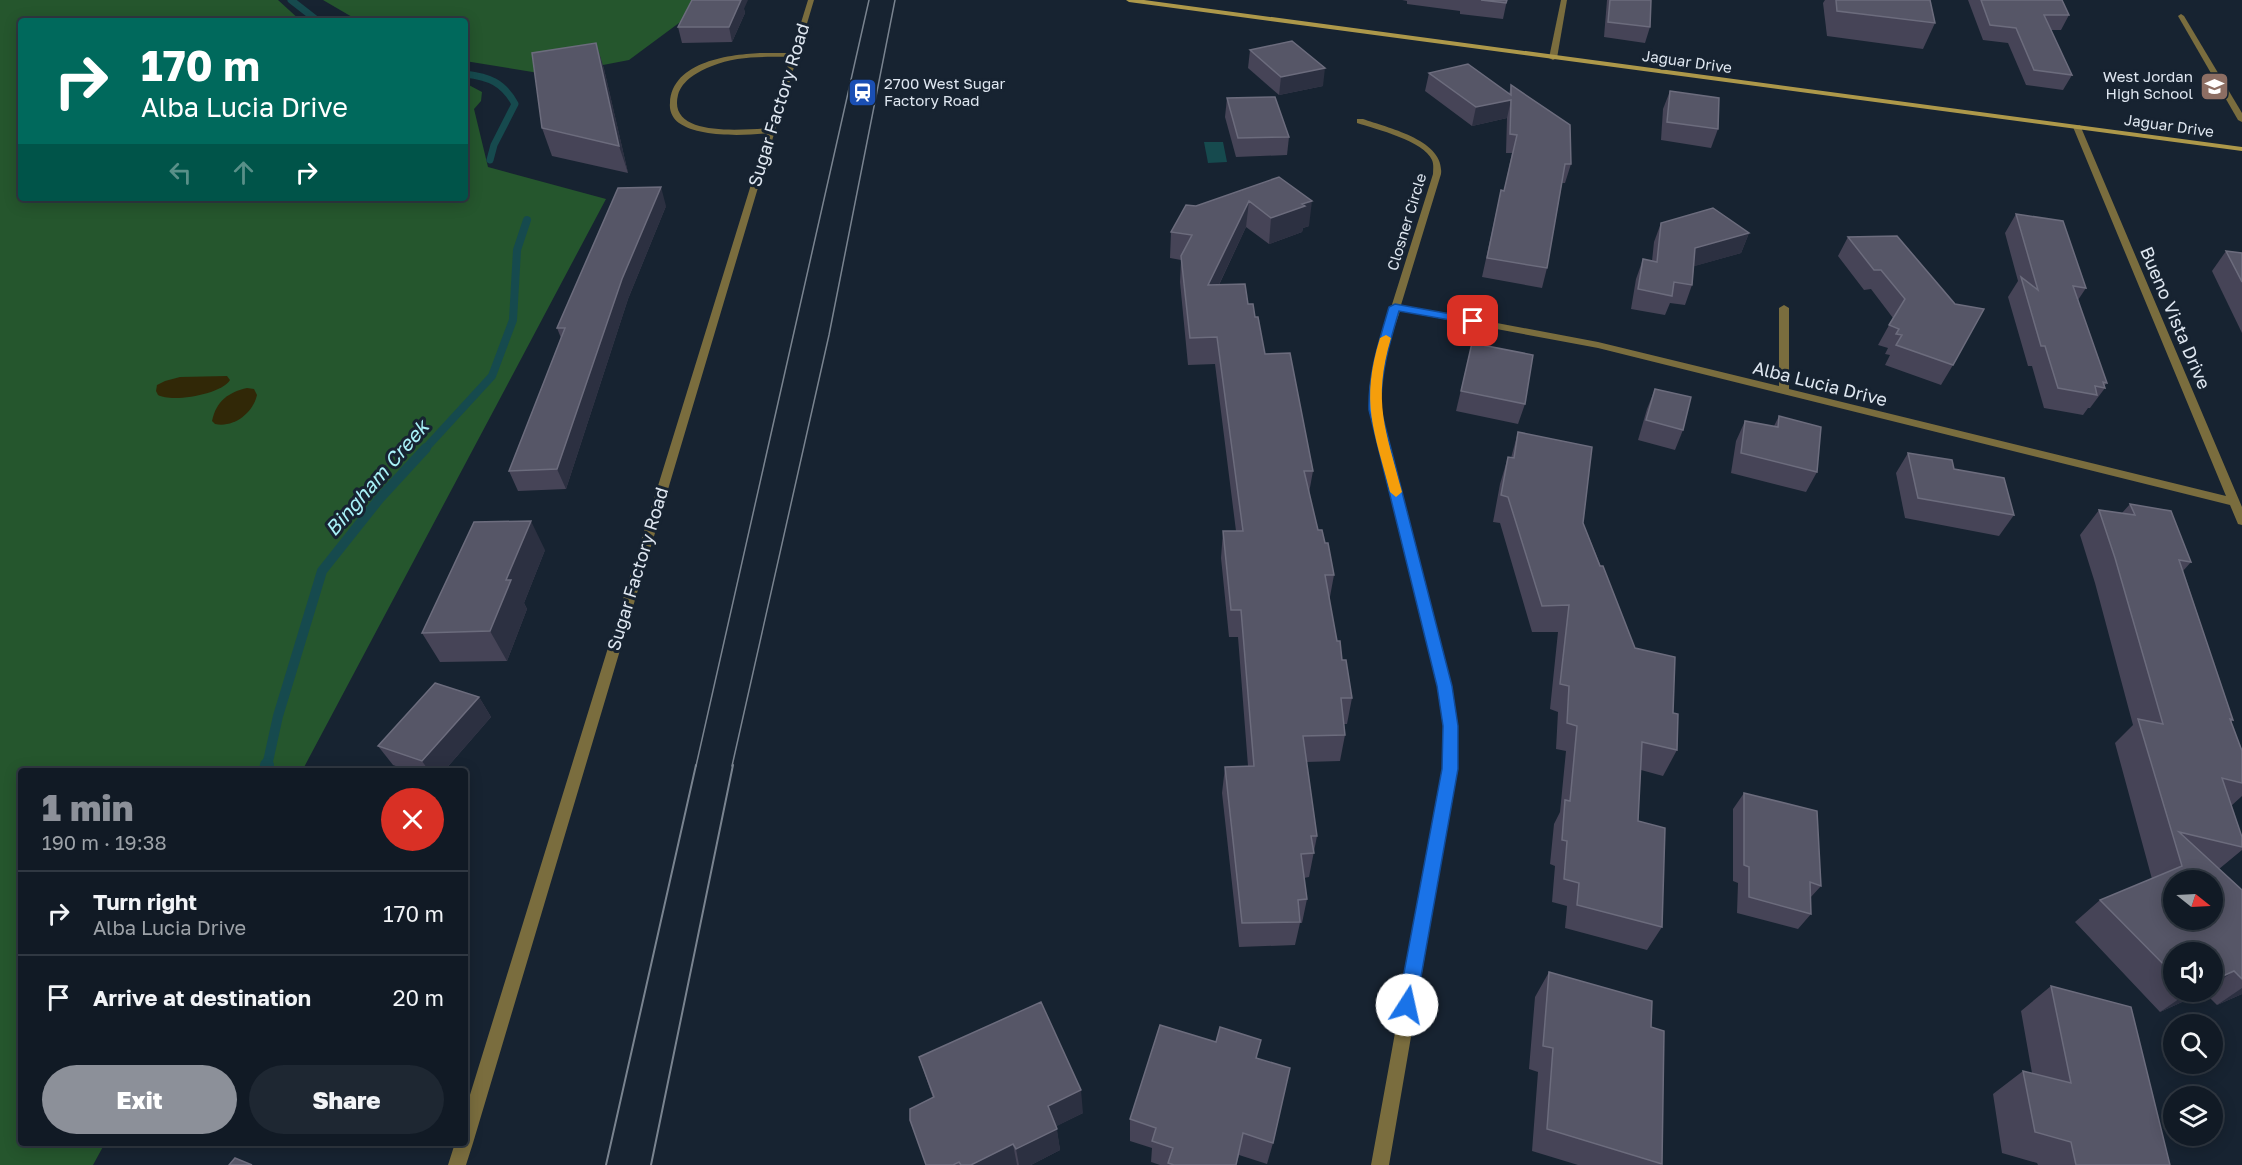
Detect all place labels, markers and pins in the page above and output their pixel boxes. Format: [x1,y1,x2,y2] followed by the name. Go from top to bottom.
[2103,67,2193,102] place label: West Jordan High School
[2198,70,2230,102] school or university icon: West Jordan High School
[884,74,1006,109] place label: 2700 West Sugar Factory Road
[847,77,879,109] station icon: 2700 West Sugar Factory Road
[1447,295,1498,346] pin

